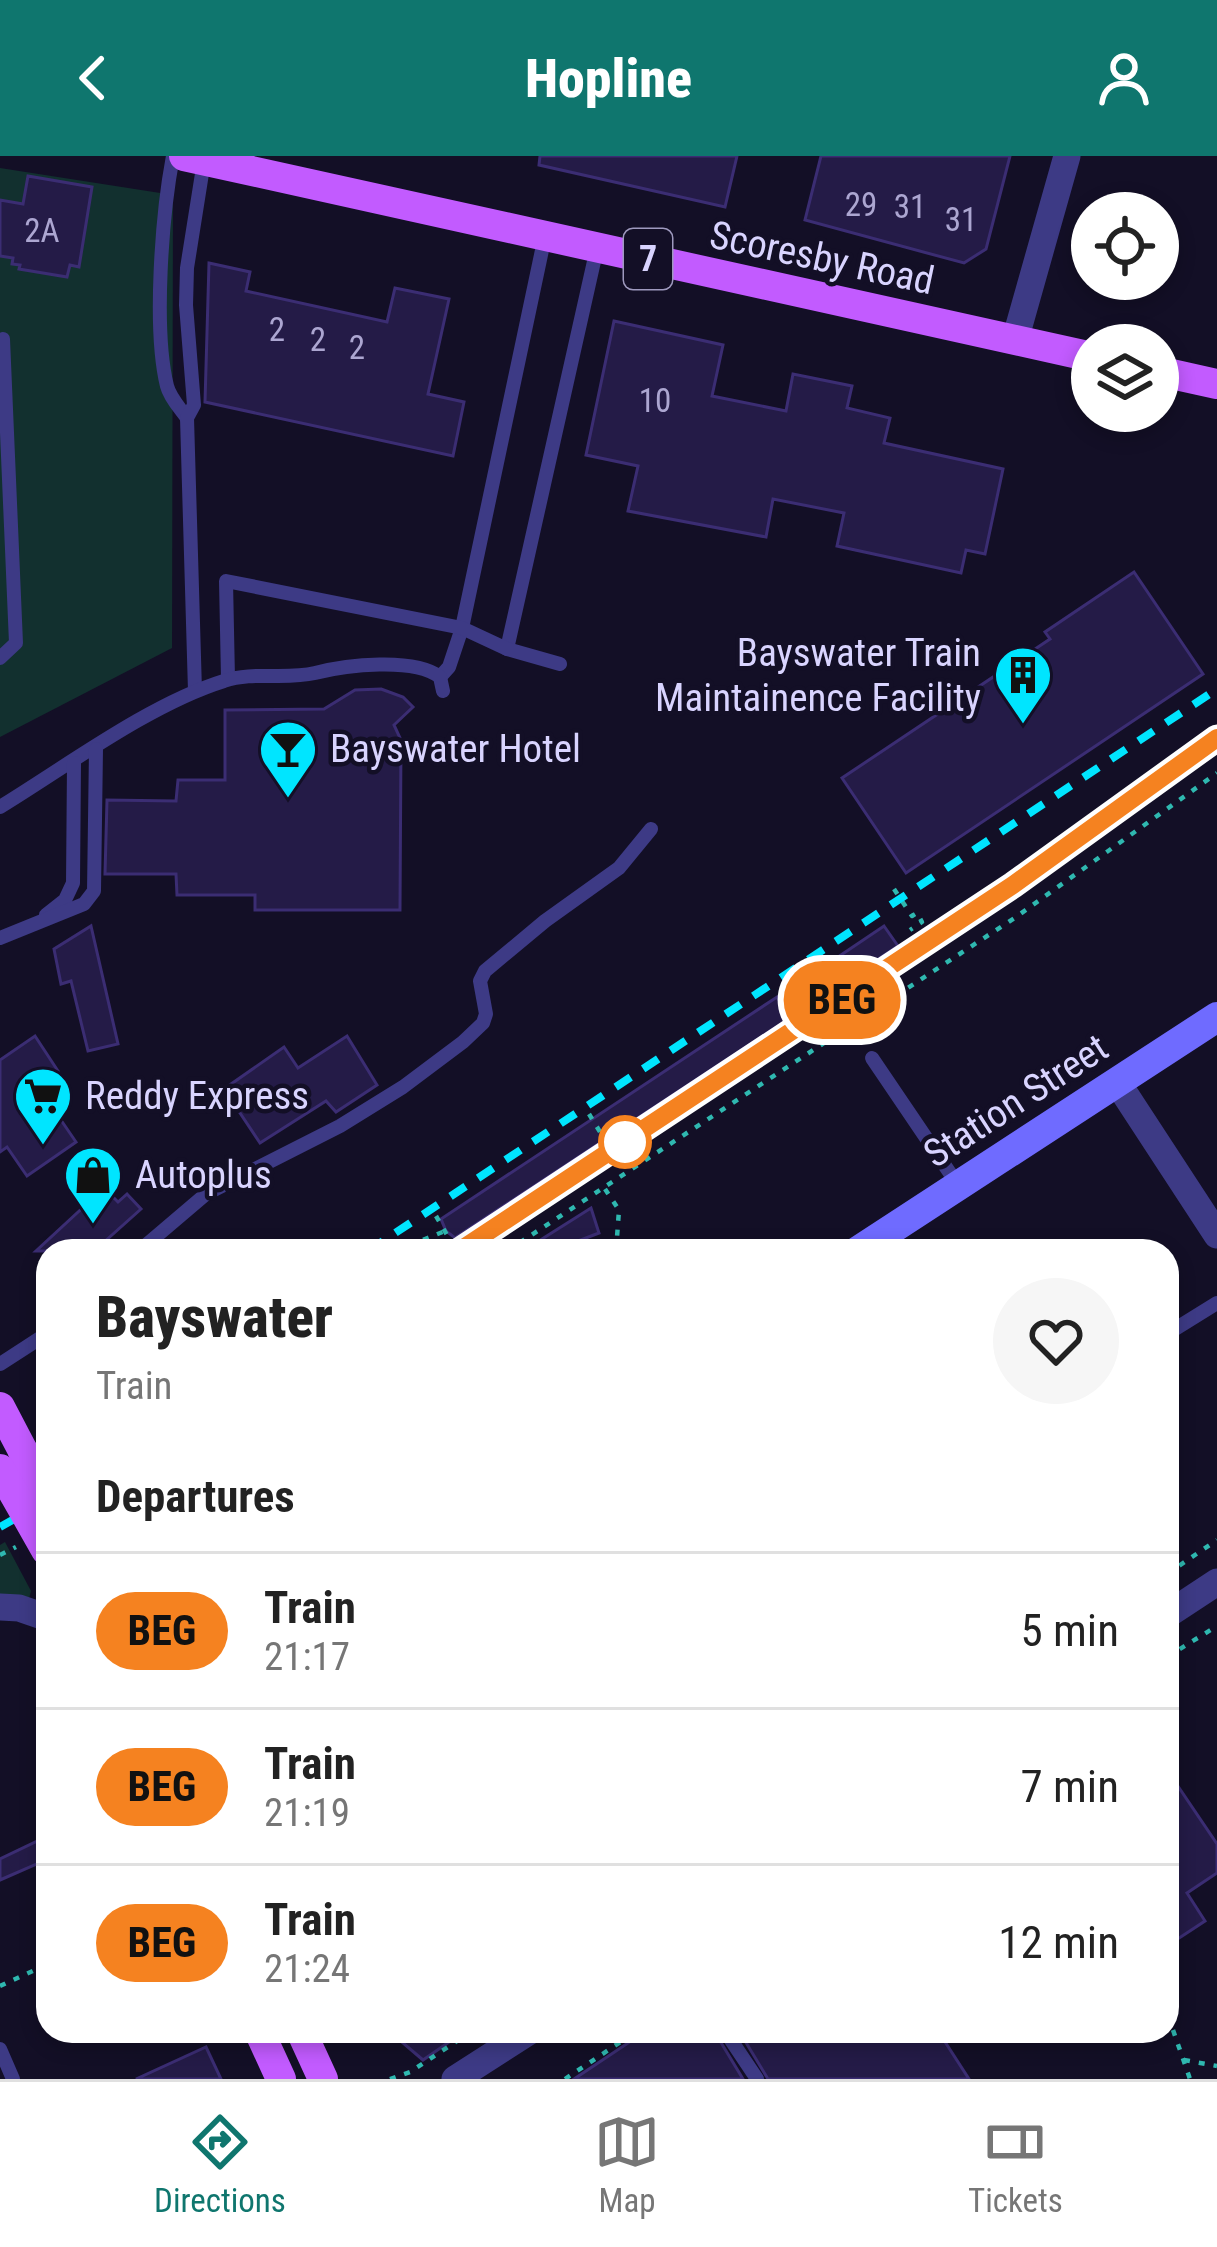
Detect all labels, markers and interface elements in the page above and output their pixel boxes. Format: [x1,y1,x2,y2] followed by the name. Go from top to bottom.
[60,45,126,111] icon: back
[1091,45,1157,111] icon: person
[525,47,692,110] text: Hopline
[845,185,877,224] house number: 29
[894,187,926,226] house number: 31
[1071,192,1179,432] map controls
[1071,192,1179,300] button: locate
[945,200,977,239] house number: 31
[24,211,60,250] house number: 2A
[706,212,938,304] street label: Scoresby Road
[624,229,672,289] road number: 7
[269,310,285,349] house number: 2
[310,320,326,359] house number: 2
[1071,324,1179,432] button: layers
[349,328,365,367] house number: 2
[639,381,671,420] house number: 10
[655,630,981,721] place label: Bayswater Train Maintainence Facility
[992,644,1054,726] building icon: Bayswater Train Maintainence Facility
[257,718,319,800] bar icon: Bayswater Hotel
[330,726,581,772] place label: Bayswater Hotel
[773,961,911,1039] line badge: BEG
[808,975,876,1024] text: BEG
[916,1025,1116,1177] street label: Station Street
[12,1065,74,1147] supermarket icon: Reddy Express
[85,1073,309,1119] place label: Reddy Express
[600,1117,650,1167] unlabelled marker
[62,1144,124,1226] shop icon: Autoplus
[135,1152,272,1198] place label: Autoplus
[993,1278,1119,1404] button: heart
[96,1284,333,1351] text: Bayswater
[96,1363,173,1409] text: Train
[96,1470,295,1523] text: Departures
[264,1581,356,1634] text: Train
[1020,1604,1119,1657] text: 5 min
[128,1606,196,1655] text: BEG
[264,1634,350,1680] text: 21:17
[264,1737,356,1790] text: Train
[1020,1760,1119,1813] text: 7 min
[128,1762,196,1811] text: BEG
[264,1790,350,1836] text: 21:19
[264,1893,356,1946] text: Train
[998,1916,1119,1969] text: 12 min
[128,1918,196,1967] text: BEG
[264,1946,350,1992] text: 21:24
[154,2109,286,2220] tab: Directions
[594,2109,660,2220] tab: Map
[968,2109,1063,2220] tab: Tickets

